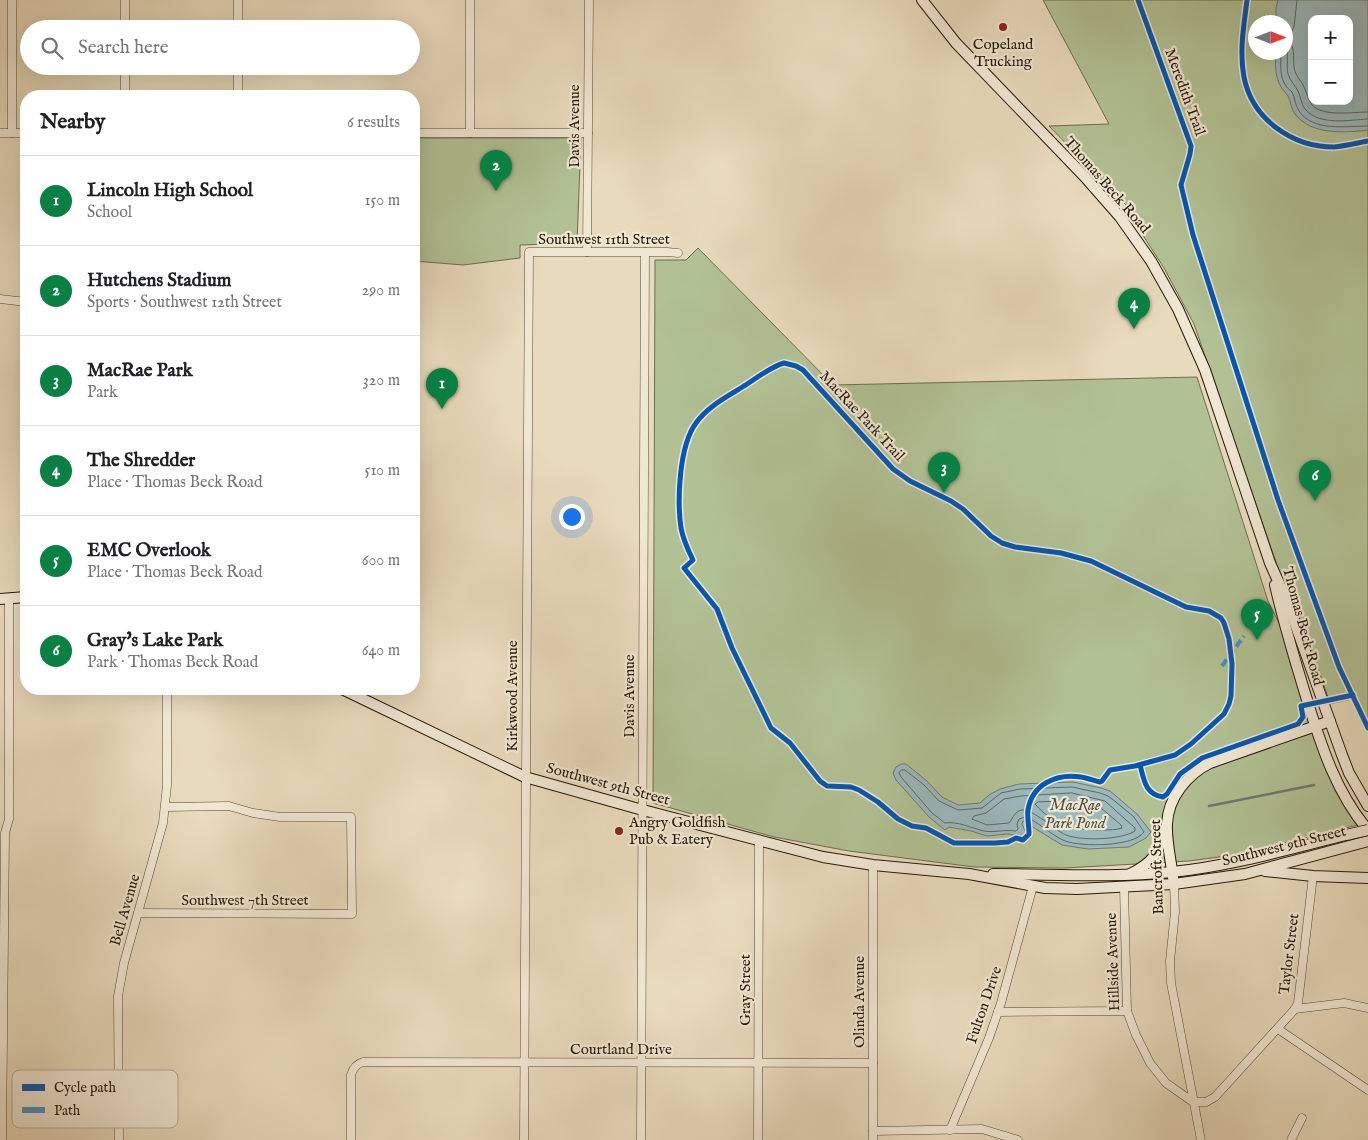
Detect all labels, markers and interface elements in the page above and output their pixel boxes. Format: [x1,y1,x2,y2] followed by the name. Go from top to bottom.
[1248,15,1293,60] north arrow
[1308,15,1353,105] map controls
[1308,15,1353,60] button: +
[20,20,420,75] search box
[997,21,1009,33] marker: Copeland Trucking
[38,34,66,62] icon: search
[973,35,1034,71] place label: Copeland Trucking
[78,36,169,60] text: Search here
[1160,46,1210,139] street label: Meredith Trail
[1308,60,1353,105] button: −
[565,84,584,168] street label: Davis Avenue
[40,109,105,136] text: Nearby
[347,113,400,133] text: 6 results
[1060,133,1155,238] street label: Thomas Beck Road
[480,150,512,191] pin: 2
[87,179,253,203] text: Lincoln High School
[53,191,59,211] text: 1
[365,191,400,211] text: 150 m
[87,203,132,223] text: School
[538,230,670,249] street label: Southwest 11th Street
[87,269,231,293] text: Hutchens Stadium
[52,281,60,301] text: 2
[362,281,400,301] text: 290 m
[1118,288,1150,329] pin: 4
[87,293,282,313] text: Sports · Southwest 12th Street
[87,359,193,383] text: MacRae Park
[815,367,909,466] street label: MacRae Park Trail
[426,368,458,409] pin: 1
[53,371,59,391] text: 3
[363,371,400,391] text: 320 m
[87,383,117,403] text: Park
[87,449,195,473] text: The Shredder
[928,452,960,493] pin: 3
[1299,460,1331,501] pin: 6
[52,461,60,481] text: 4
[365,461,400,481] text: 510 m
[87,473,262,493] text: Place · Thomas Beck Road
[559,504,585,530] your location
[87,539,211,563] text: EMC Overlook
[53,551,59,571] text: 5
[362,551,400,571] text: 600 m
[87,563,262,583] text: Place · Thomas Beck Road
[1278,565,1328,688] street label: Thomas Beck Road
[1241,599,1273,640] pin: 5
[87,629,223,653] text: Gray's Lake Park
[503,640,522,752] street label: Kirkwood Avenue
[53,641,59,661] text: 6
[362,641,400,661] text: 640 m
[87,653,258,673] text: Park · Thomas Beck Road
[620,654,639,738] street label: Davis Avenue
[544,758,672,810] street label: Southwest 9th Street
[1045,796,1107,834] water label: MacRae Park Pond
[628,813,725,849] place label: Angry Goldfish Pub & Eatery
[1146,819,1168,915] street label: Bancroft Street
[1220,821,1348,871] street label: Southwest 9th Street
[613,825,625,837] marker: Angry Goldfish Pub & Eatery
[106,872,144,948] street label: Bell Avenue
[181,891,309,910] street label: Southwest 7th Street
[1102,912,1124,1011] street label: Hillside Avenue
[1275,912,1303,996] street label: Taylor Street
[736,954,755,1026] street label: Gray Street
[850,956,869,1048] street label: Olinda Avenue
[962,964,1006,1046] street label: Fulton Drive
[570,1040,672,1059] street label: Courtland Drive
[12,1070,178,1128] legend
[54,1079,116,1097] text: Cycle path
[54,1102,81,1120] text: Path

